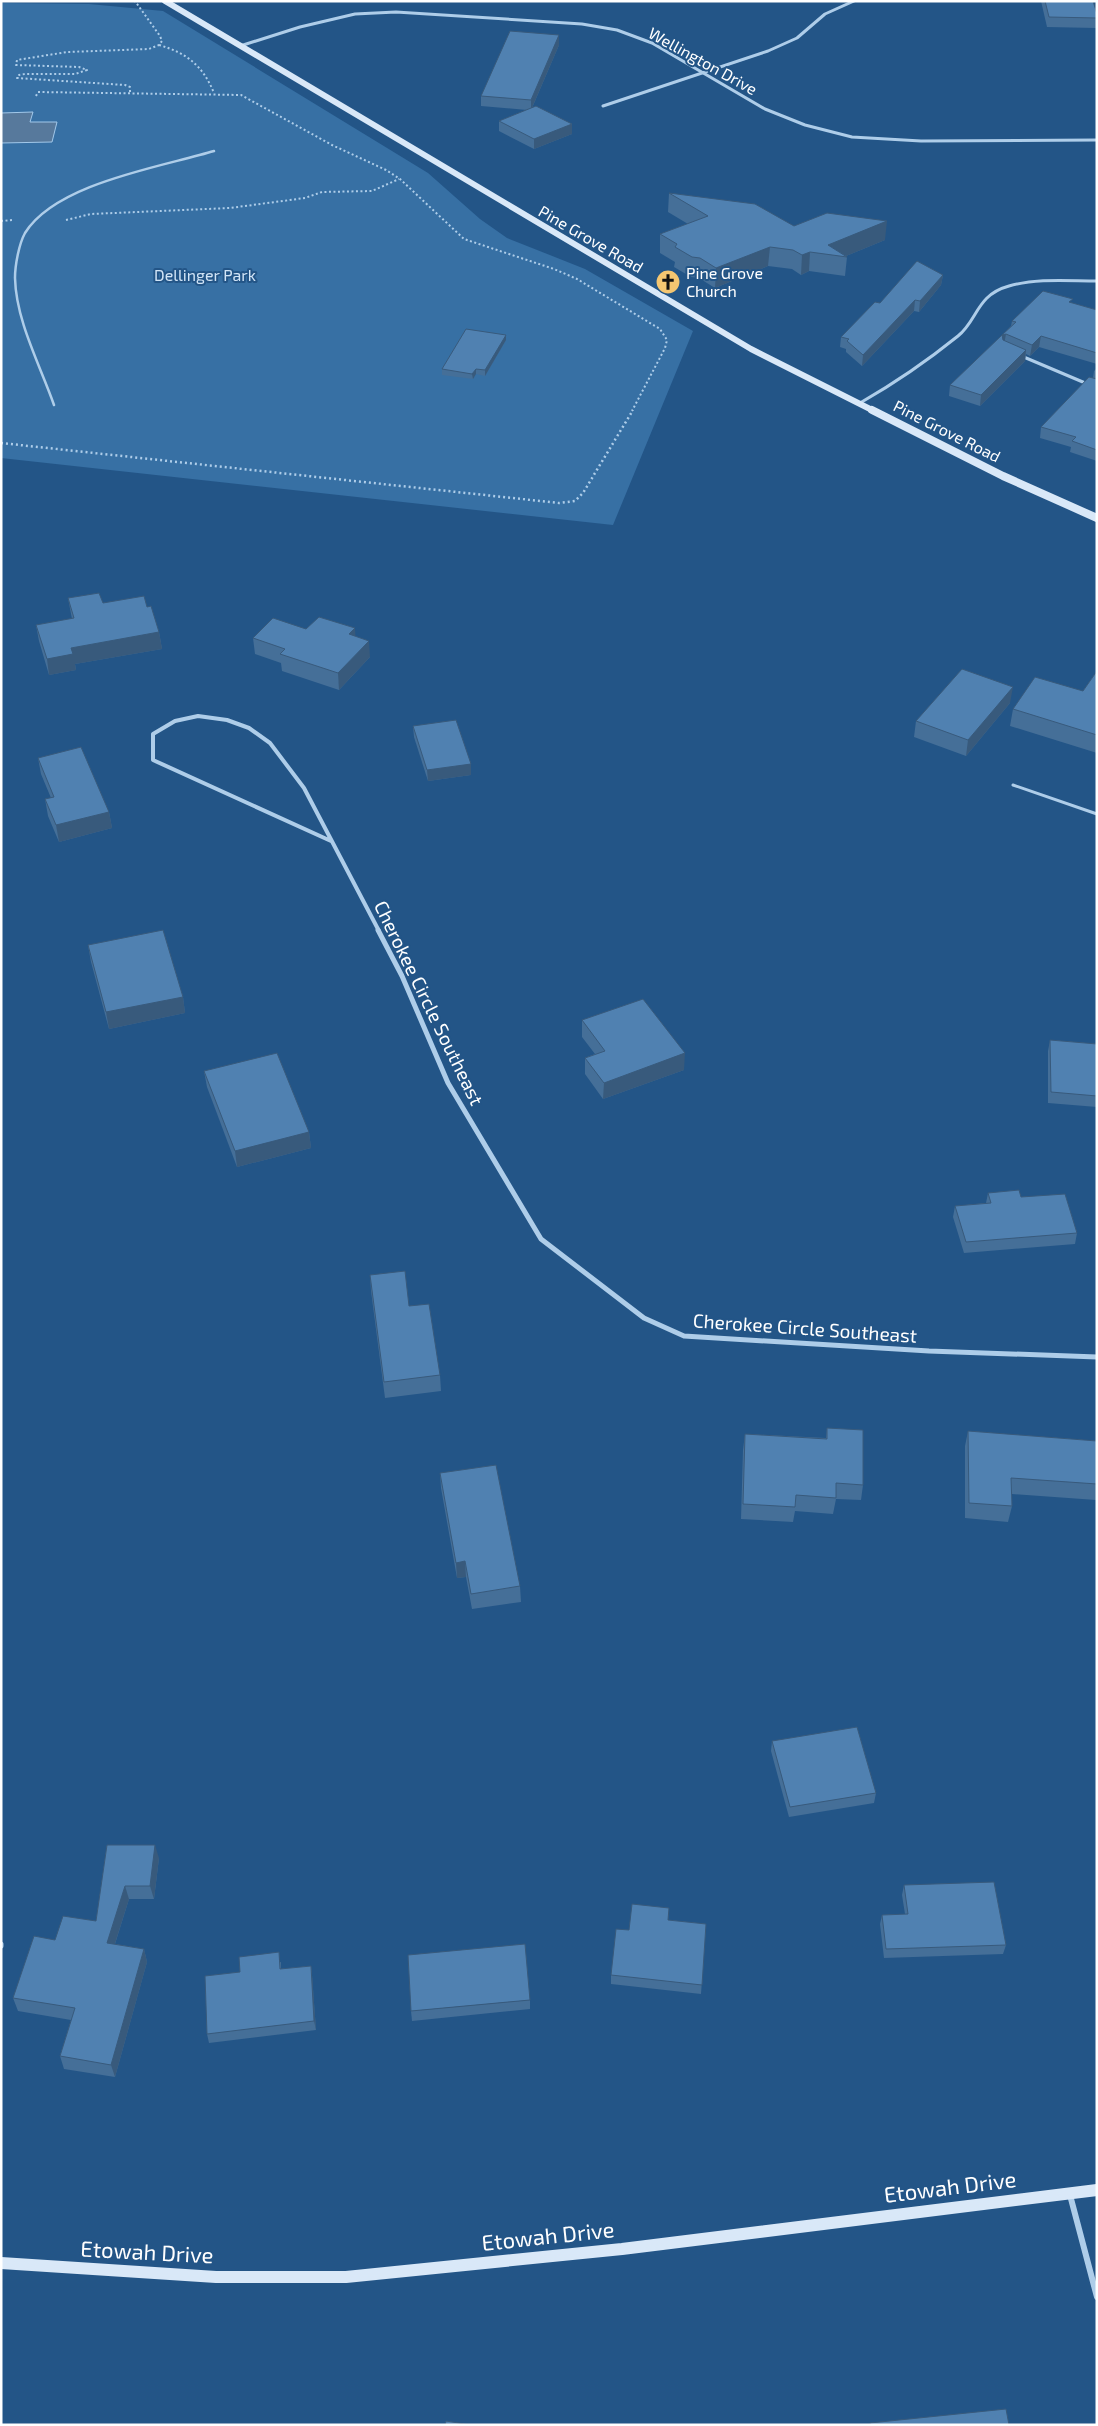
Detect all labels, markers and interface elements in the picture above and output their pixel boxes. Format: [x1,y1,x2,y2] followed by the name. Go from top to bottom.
[646,23,761,98] street label: Wellington Drive
[536,201,647,276] street label: Pine Grove Road
[686,263,763,300] place label: Pine Grove Church
[154,265,256,284] park label: Dellinger Park
[655,269,681,295] church icon: Pine Grove Church
[891,395,1004,466] street label: Pine Grove Road
[370,897,489,1109] street label: Cherokee Circle Southeast
[692,1308,918,1347] street label: Cherokee Circle Southeast
[882,2165,1018,2207] street label: Etowah Drive
[480,2215,615,2255] street label: Etowah Drive
[80,2235,214,2267] street label: Etowah Drive

